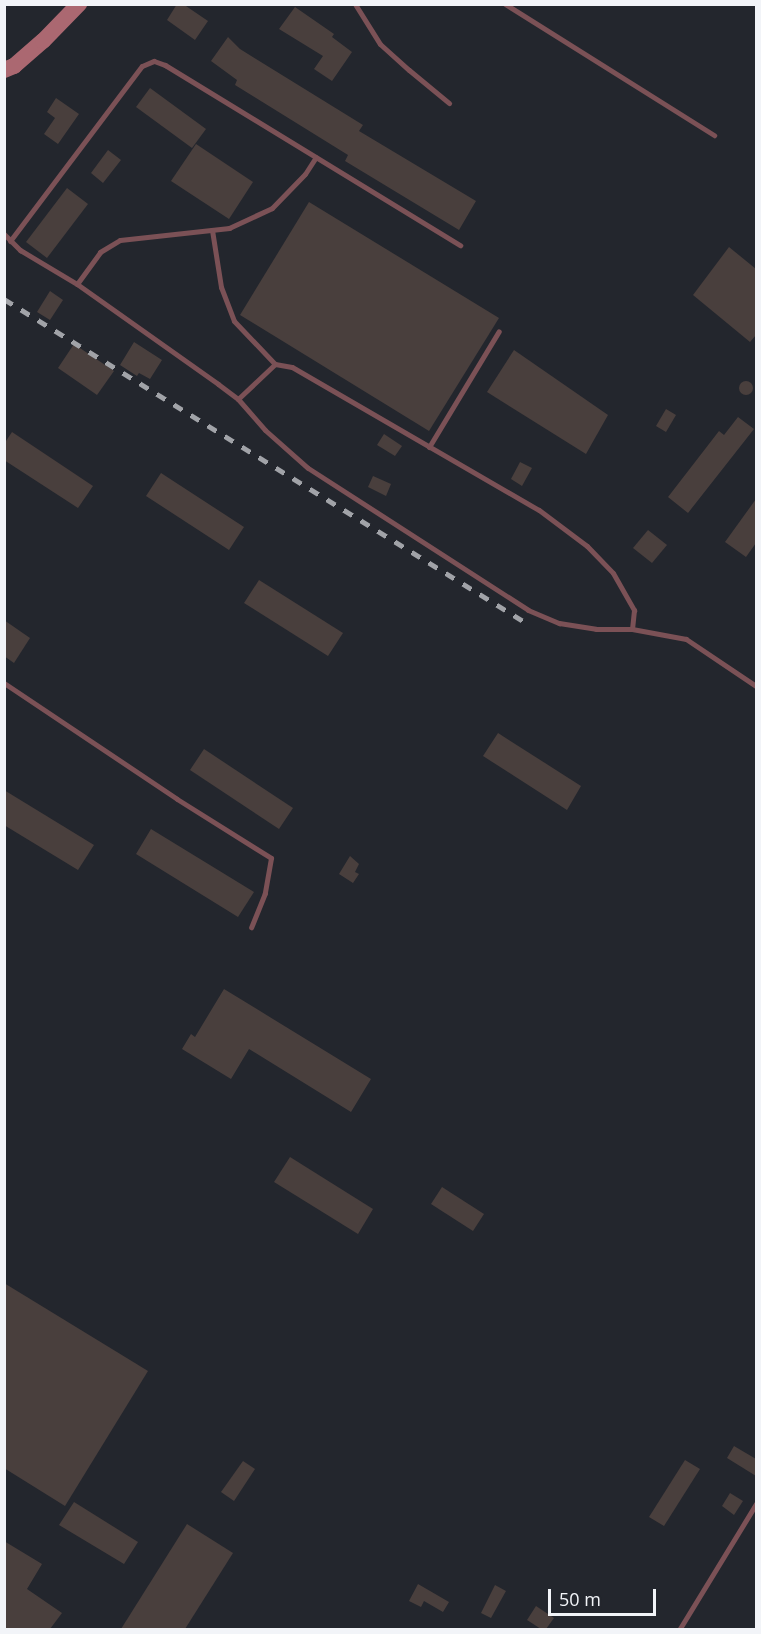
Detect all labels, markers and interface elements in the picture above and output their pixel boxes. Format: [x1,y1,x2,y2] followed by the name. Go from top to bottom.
[551,1577,659,1615] scale bar
[559,1587,601,1611] text: 50 m

